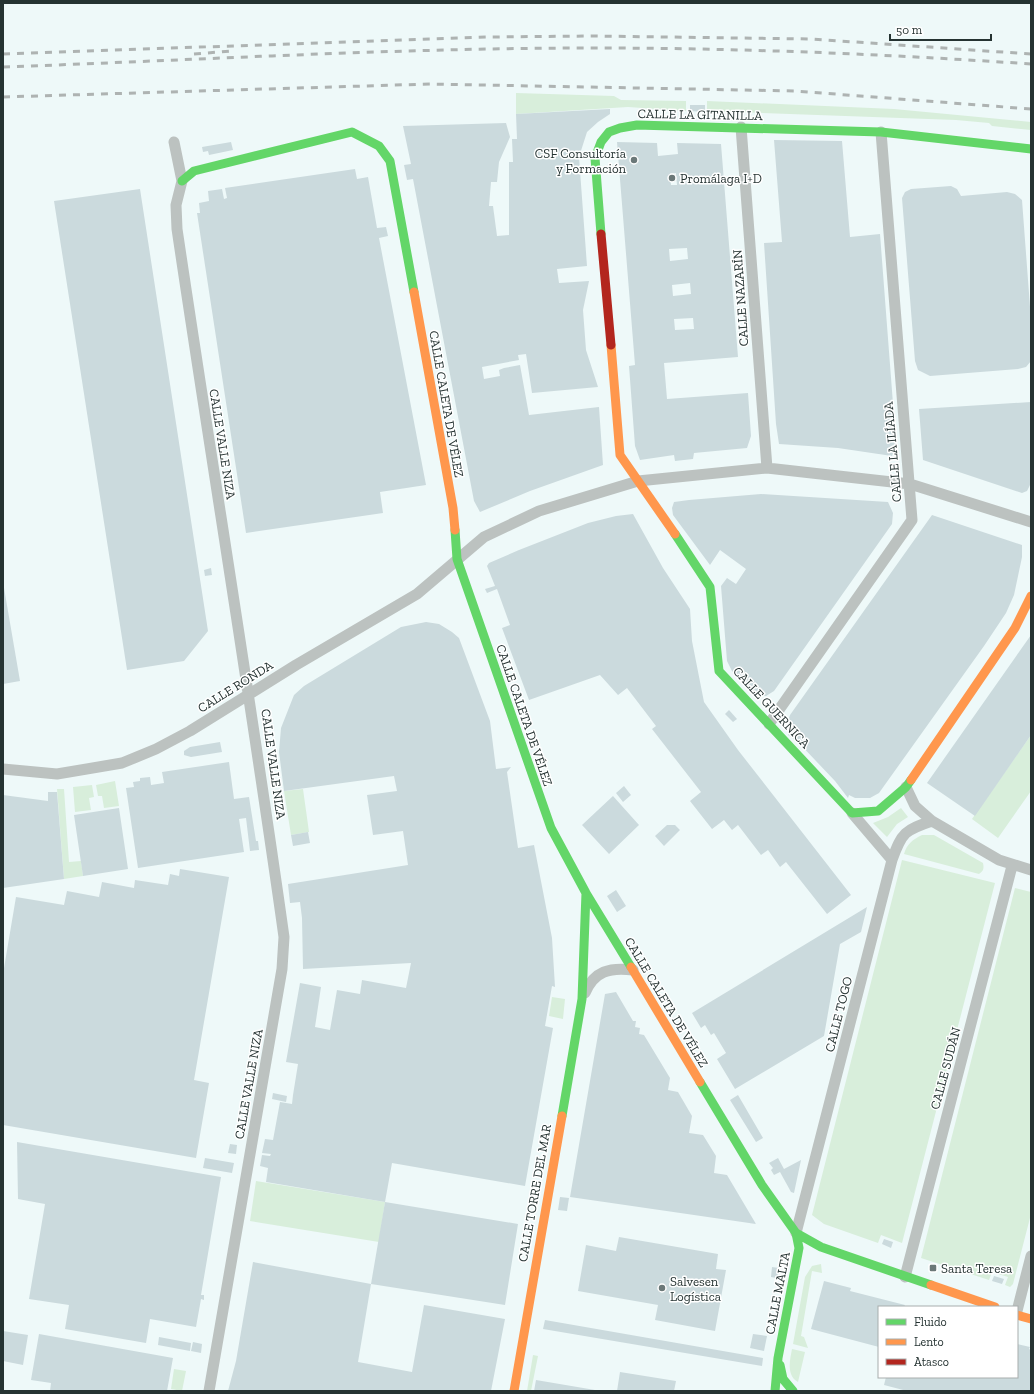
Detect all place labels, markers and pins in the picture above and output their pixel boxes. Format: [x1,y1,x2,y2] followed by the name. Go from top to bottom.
[535,146,627,176] place label: CSF Consultoría y Formación
[629,155,639,165] marker: CSF Consultoría y Formación
[680,171,762,186] place label: Promálaga I+D
[667,173,677,183] marker: Promálaga I+D
[941,1261,1013,1276] place label: Santa Teresa
[928,1263,938,1273] marker: Santa Teresa
[670,1274,722,1304] place label: Salvesen Logística
[657,1283,667,1293] marker: Salvesen Logística

